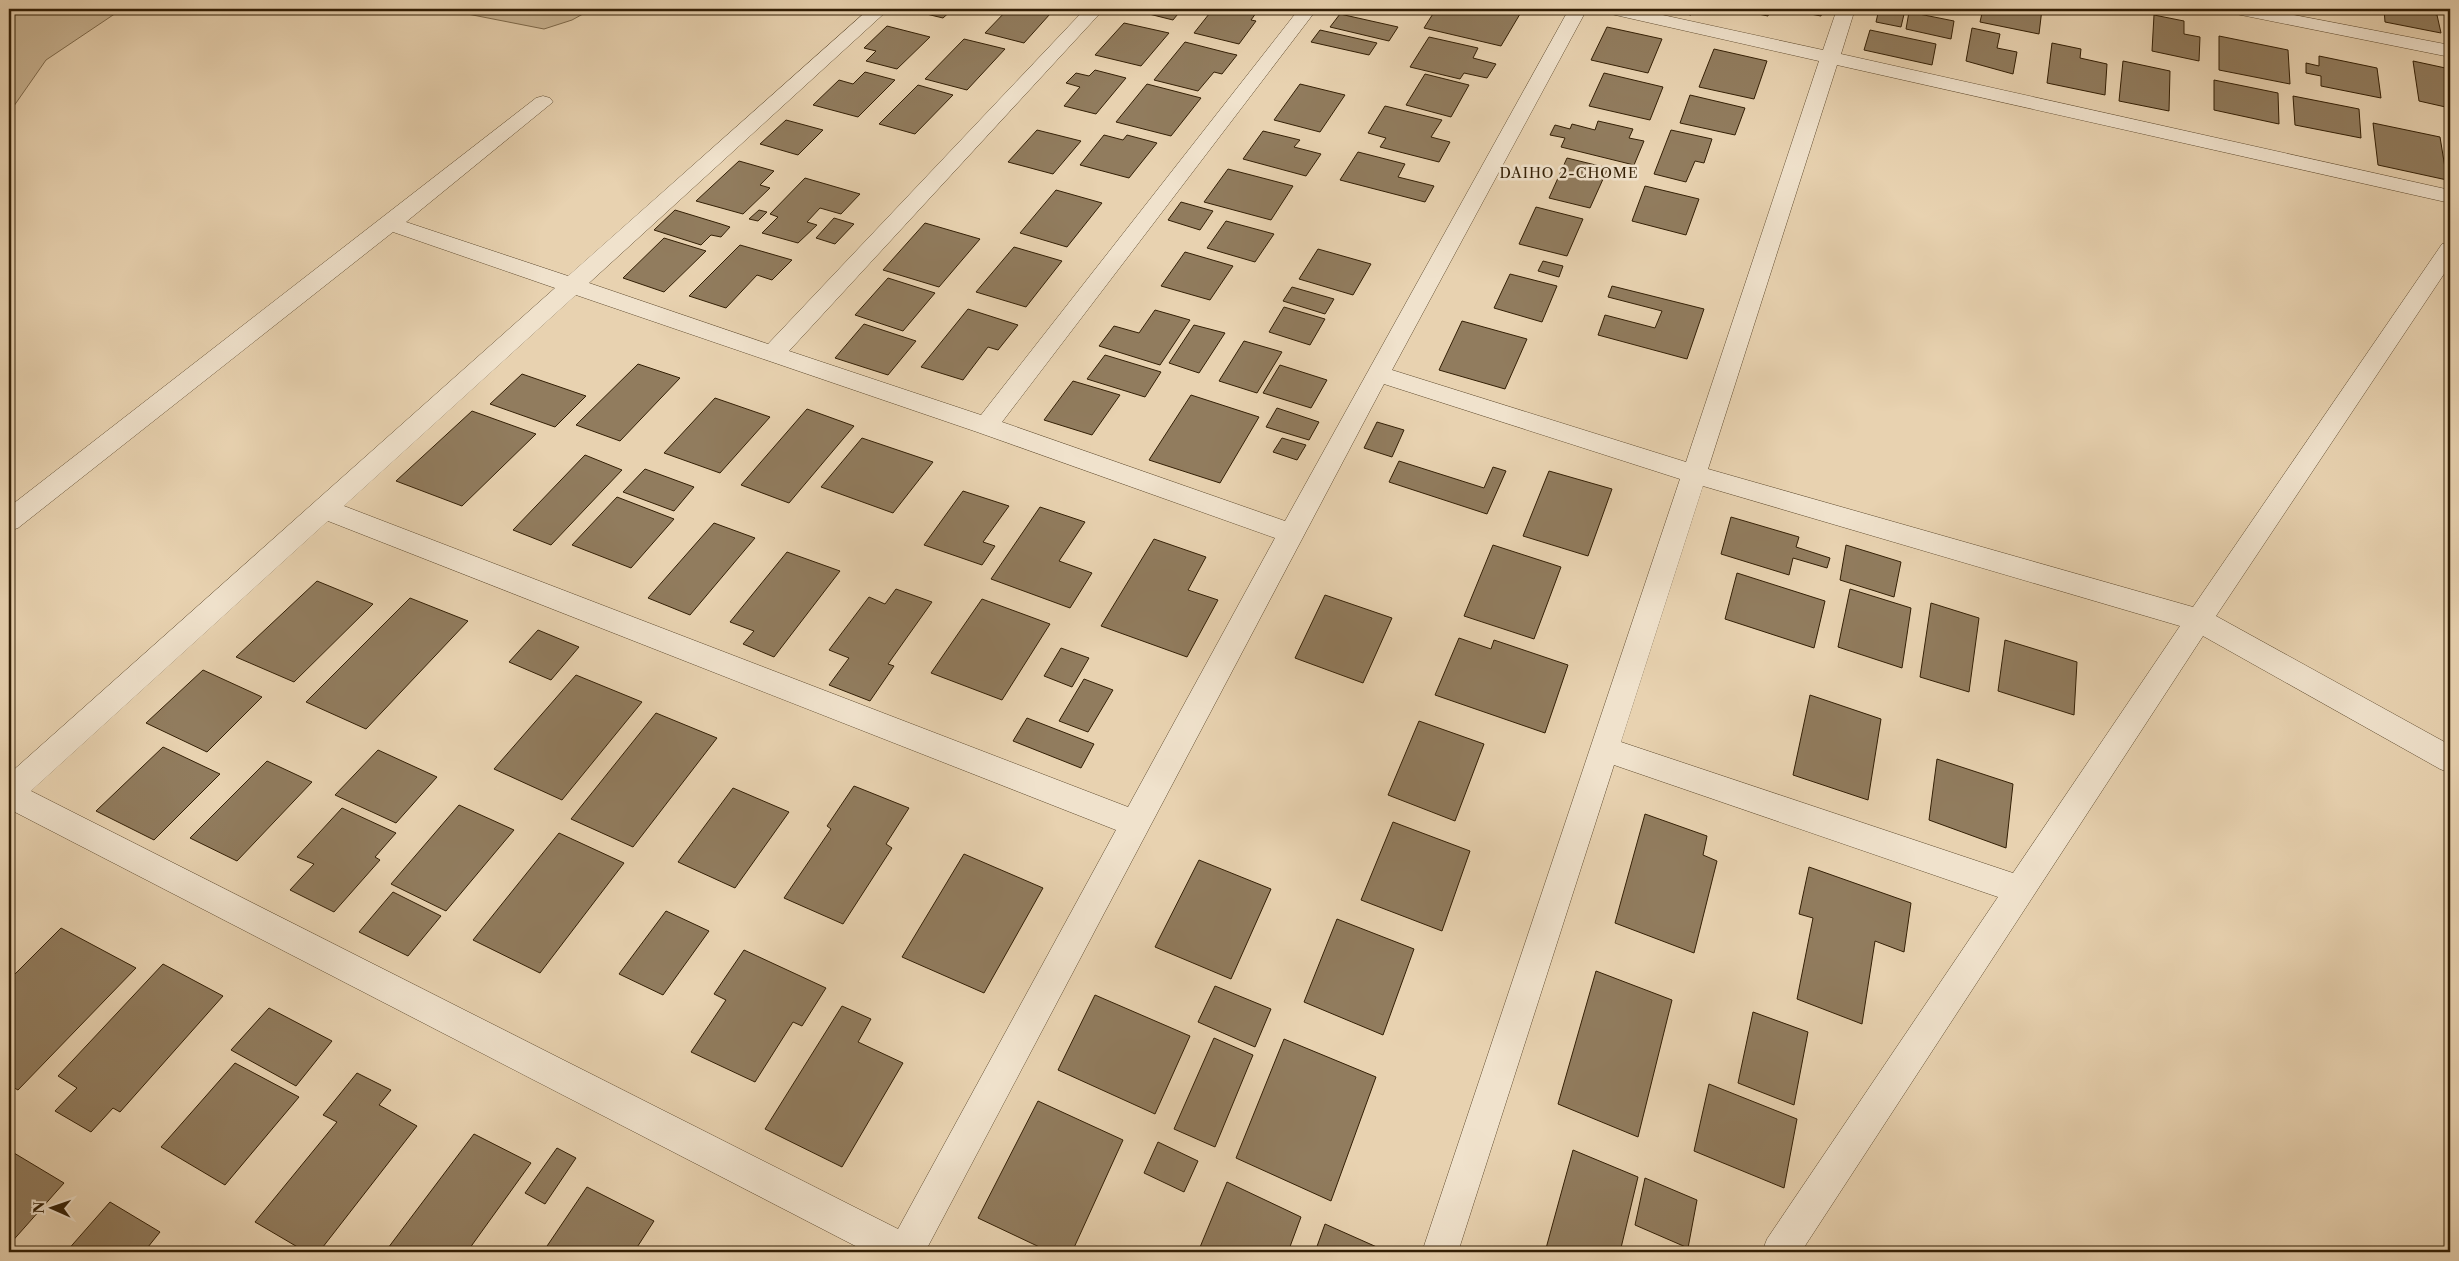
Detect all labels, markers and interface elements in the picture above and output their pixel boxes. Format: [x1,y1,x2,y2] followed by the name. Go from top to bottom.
[1499,164,1639,182] district label: DAIHO 2-CHOME
[28,1184,78,1234] north arrow
[30,1201,48,1214] text: N

